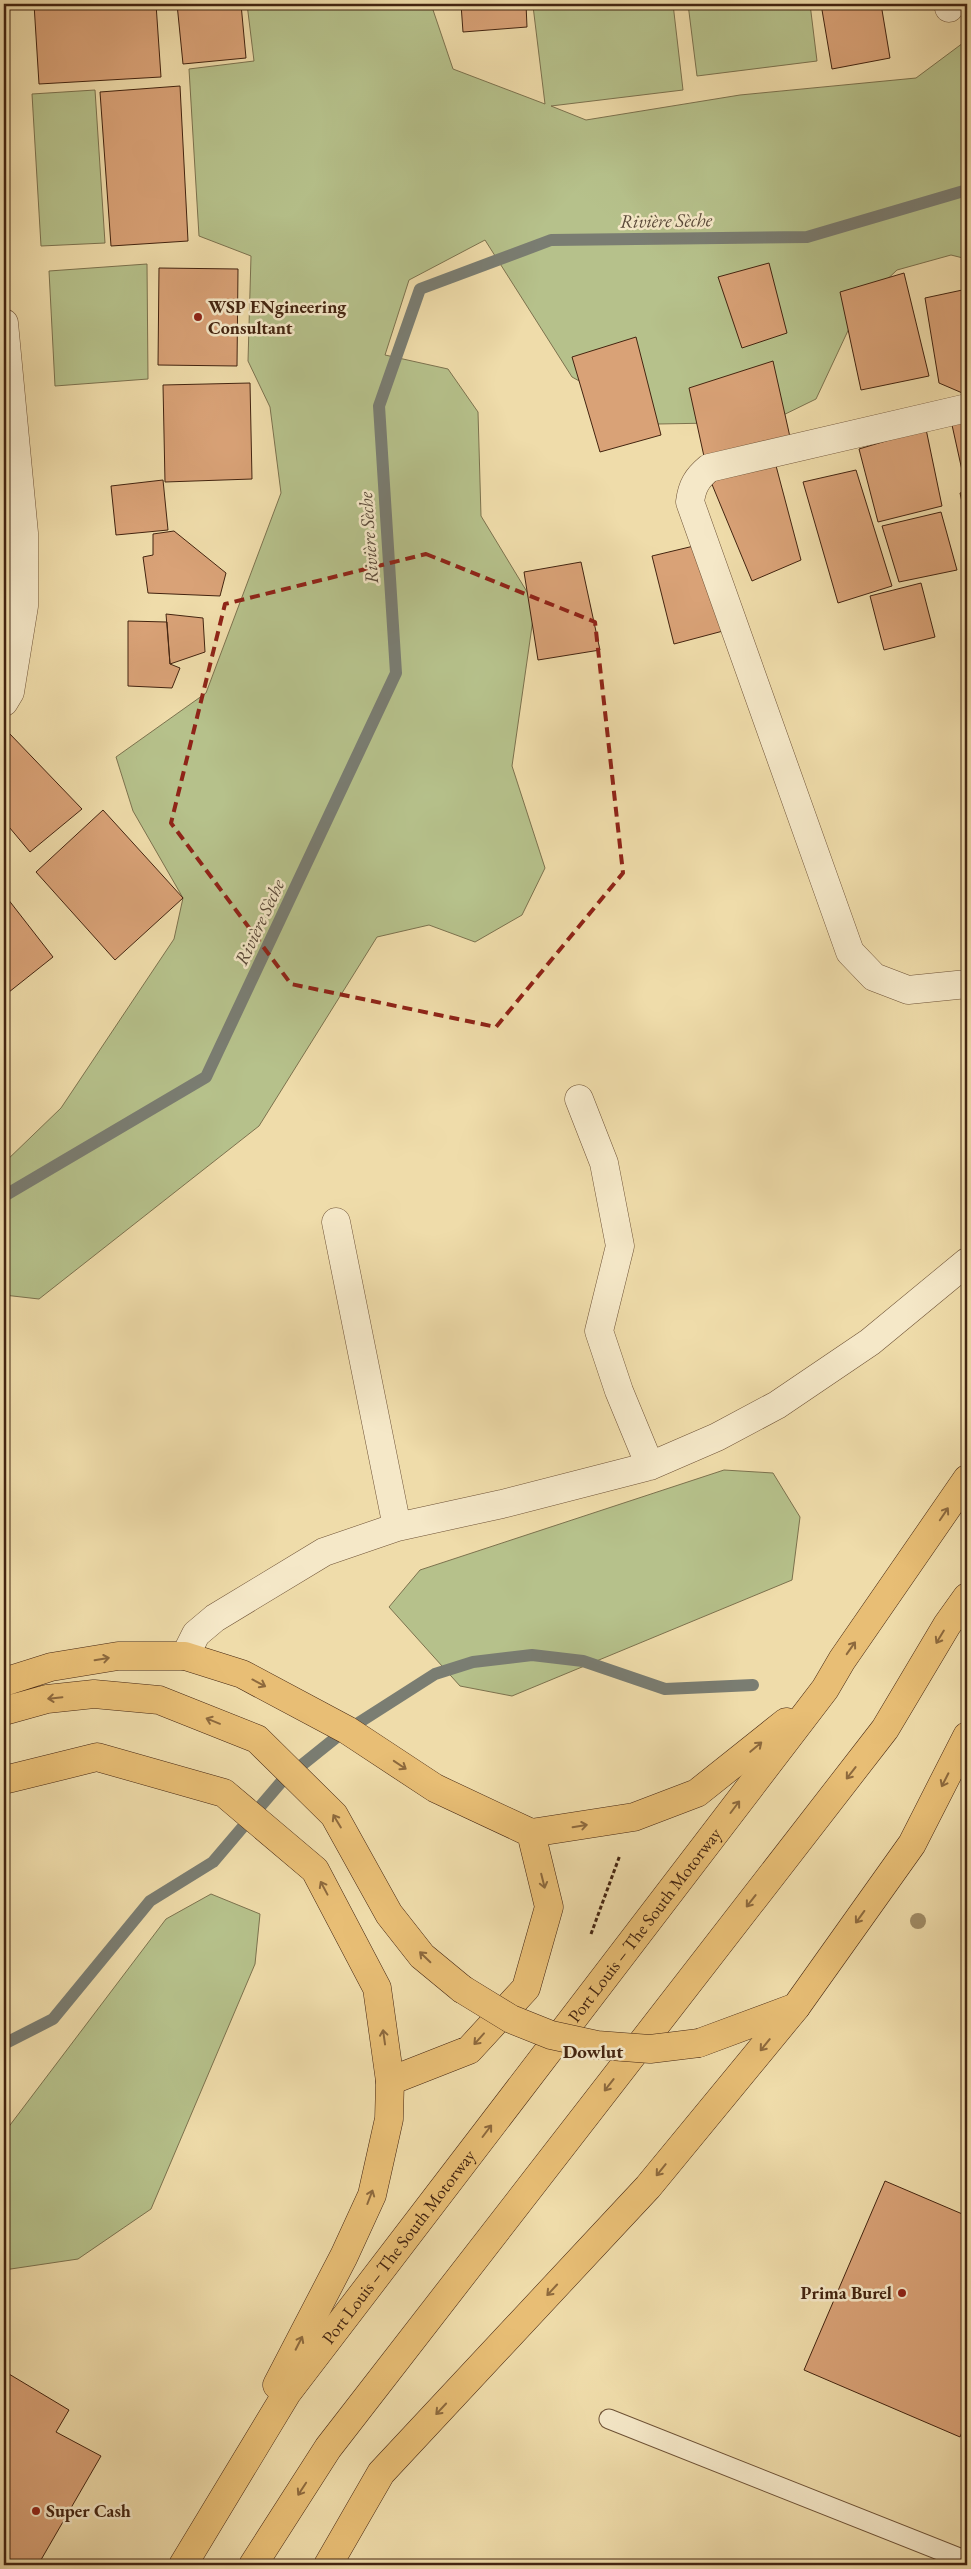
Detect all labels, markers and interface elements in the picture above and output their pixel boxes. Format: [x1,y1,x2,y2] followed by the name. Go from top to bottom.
[620,207,713,234] water label: Rivière Sèche
[208,295,347,339] place label: WSP ENgineering Consultant
[192,311,204,323] marker: WSP ENgineering Consultant
[353,491,384,585] water label: Rivière Sèche
[229,875,290,969] water label: Rivière Sèche
[939,1508,949,1522] one-way arrow
[934,1630,944,1644] one-way arrow
[846,1641,856,1655] one-way arrow
[94,1653,110,1663] one-way arrow
[251,1679,266,1688] one-way arrow
[48,1693,64,1703] one-way arrow
[206,1716,221,1726] one-way arrow
[750,1741,763,1753] one-way arrow
[392,1760,406,1770] one-way arrow
[845,1766,856,1779] one-way arrow
[940,1772,950,1787] one-way arrow
[729,1801,740,1814] one-way arrow
[332,1815,342,1829] one-way arrow
[571,1821,587,1831] one-way arrow
[562,1823,726,2027] street label: Port Louis – The South Motorway
[539,1872,548,1888] one-way arrow
[319,1881,329,1896] one-way arrow
[746,1895,757,1908] one-way arrow
[855,1910,865,1924] one-way arrow
[419,1951,431,1963] one-way arrow
[379,2030,389,2046] one-way arrow
[473,2032,485,2045] one-way arrow
[759,2038,770,2051] one-way arrow
[563,2039,623,2064] district label: Dowlut
[603,2078,614,2091] one-way arrow
[482,2124,492,2138] one-way arrow
[317,2144,480,2349] street label: Port Louis – The South Motorway
[656,2164,667,2177] one-way arrow
[366,2190,375,2205] one-way arrow
[801,2281,892,2304] place label: Prima Burel
[546,2284,558,2297] one-way arrow
[896,2287,908,2299] marker: Prima Burel
[294,2335,304,2350] one-way arrow
[435,2403,447,2415] one-way arrow
[296,2482,307,2496] one-way arrow
[46,2499,131,2522] place label: Super Cash
[30,2505,42,2517] marker: Super Cash

